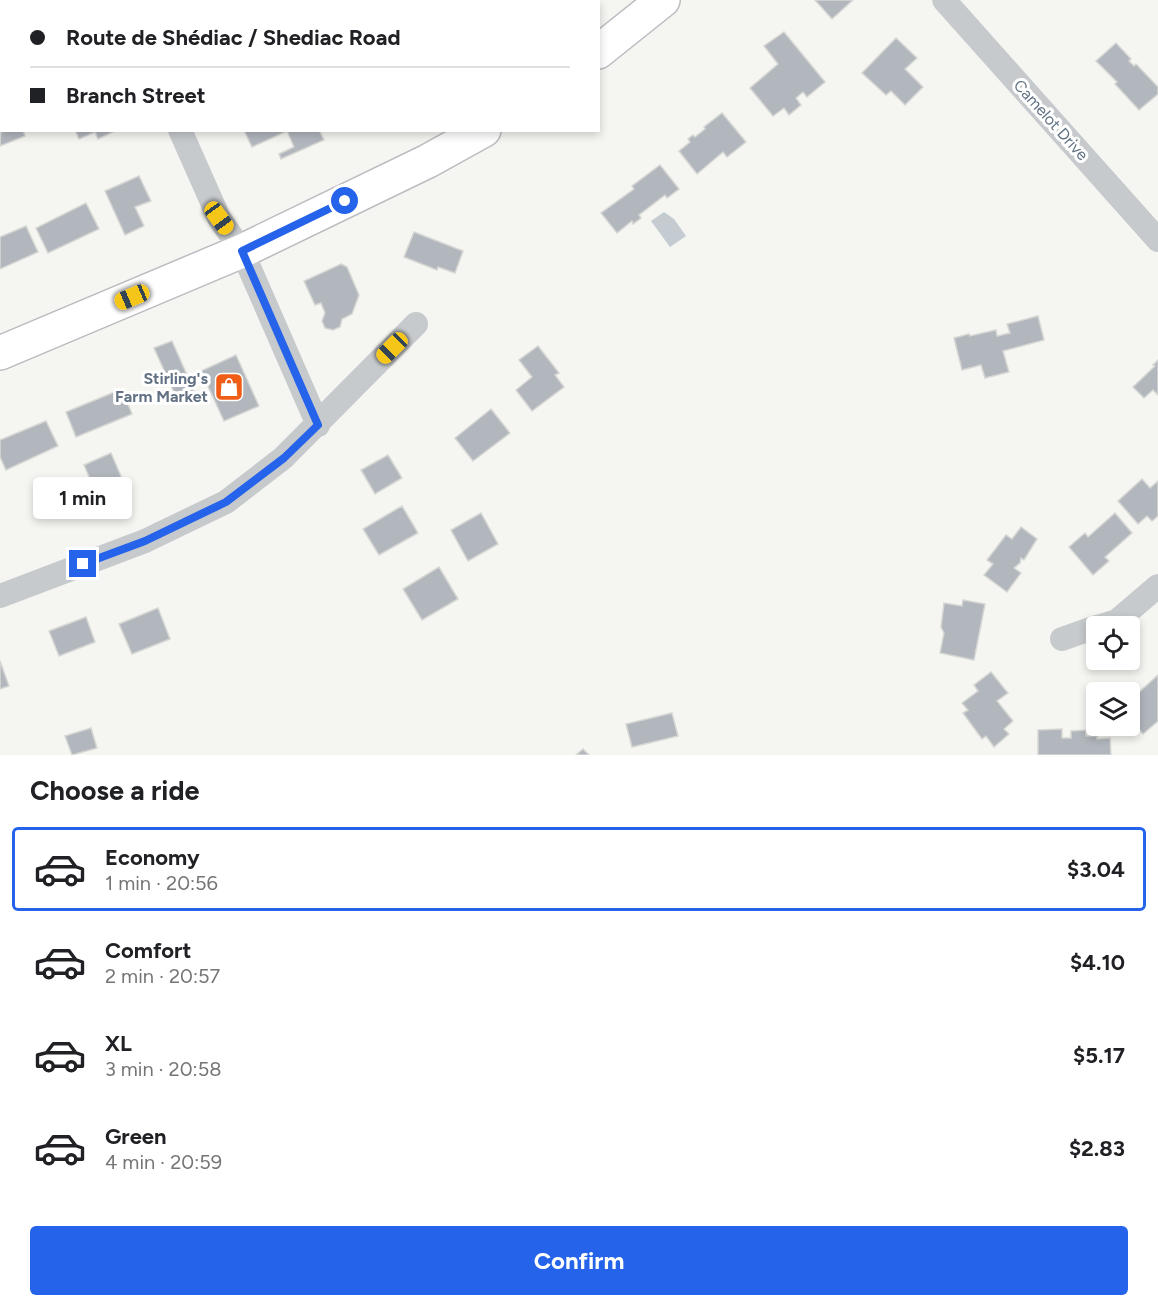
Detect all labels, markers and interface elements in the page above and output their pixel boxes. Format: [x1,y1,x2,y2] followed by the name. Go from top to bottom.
[66,24,400,51] text: Route de Shédiac / Shediac Road
[1010,76,1092,164] street label: Camelot Drive
[66,82,206,109] text: Branch Street
[331,187,358,214] route start
[201,198,237,238] car
[112,282,152,312] car
[373,329,411,367] car
[115,369,209,406] place label: Stirling's Farm Market
[213,371,245,403] shop icon: Stirling's Farm Market
[34,477,132,519] callout: 1 min
[59,486,106,510] text: 1 min
[69,550,96,577] route end
[1086,616,1140,736] map controls
[1086,616,1140,670] button: locate
[1086,682,1140,736] button: layers
[30,774,199,807] text: Choose a ride
[33,842,87,896] icon: car
[105,844,200,871] text: Economy
[1067,856,1125,883] text: $3.04
[105,871,218,895] text: 1 min · 20:56
[33,935,87,989] icon: car
[105,937,191,964] text: Comfort
[1070,949,1125,976] text: $4.10
[105,964,220,988] text: 2 min · 20:57
[33,1028,87,1082] icon: car
[105,1030,132,1057] text: XL
[1073,1042,1125,1069] text: $5.17
[105,1057,221,1081] text: 3 min · 20:58
[33,1121,87,1175] icon: car
[105,1123,167,1150] text: Green
[1069,1135,1125,1162] text: $2.83
[105,1150,222,1174] text: 4 min · 20:59
[30,1226,1128,1295] button: Confirm

